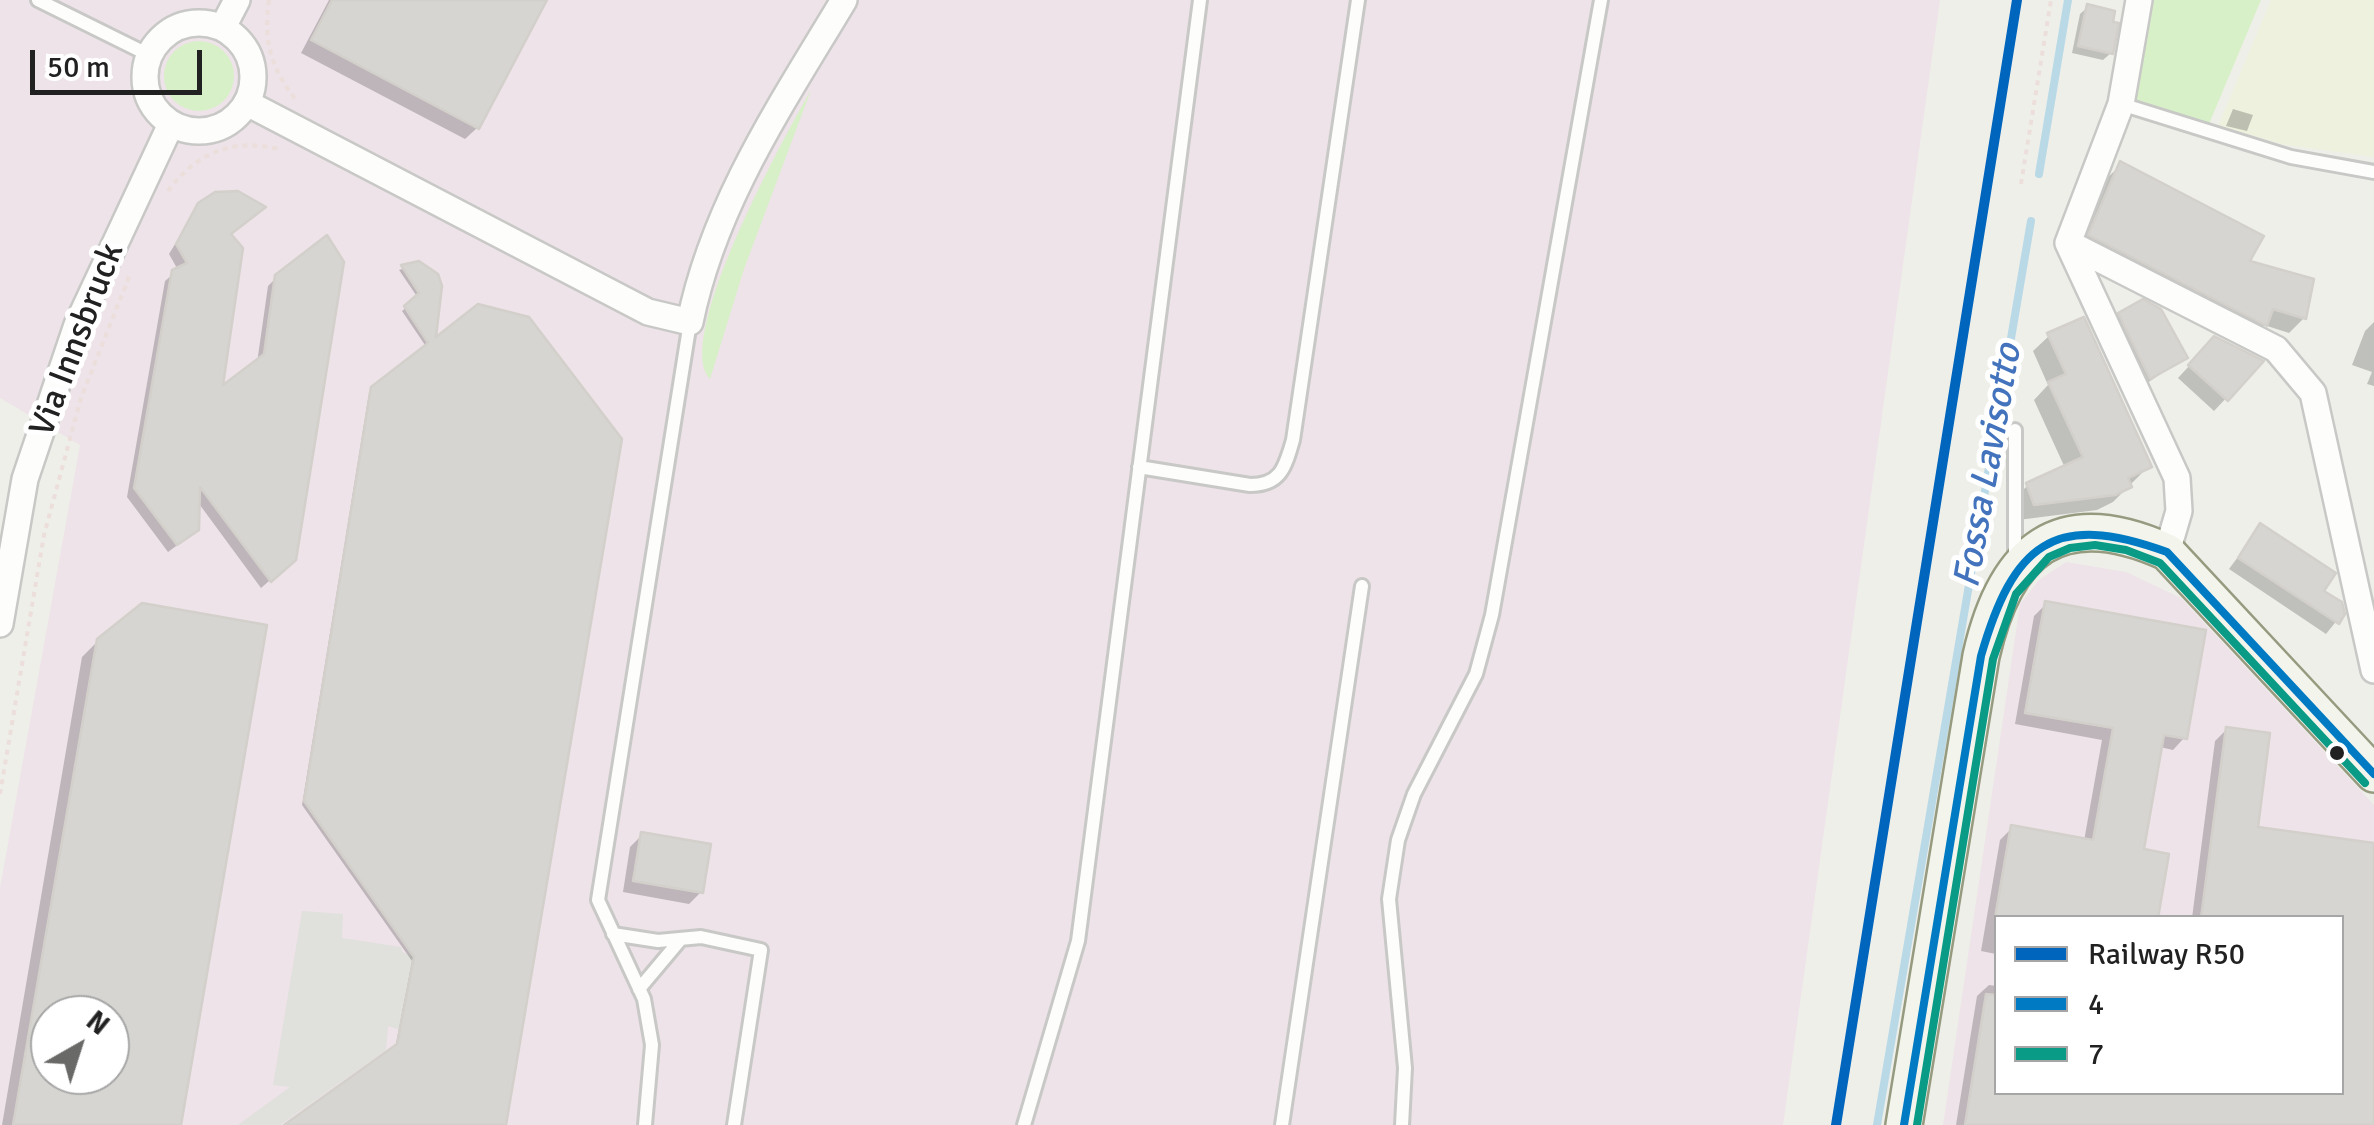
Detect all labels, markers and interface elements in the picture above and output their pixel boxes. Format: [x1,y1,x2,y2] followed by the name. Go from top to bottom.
[35,30,208,92] scale bar
[47,49,110,86] text: 50 m
[22,238,134,442] street label: Via Innsbruck
[1945,341,2033,591] water label: Fossa Lavisotto
[2327,743,2347,763] unlabelled marker
[1994,915,2344,1095] legend
[2088,936,2245,973] text: Railway R50
[2088,986,2104,1023] text: 4
[30,995,130,1095] north arrow
[79,1004,116,1043] text: N
[2088,1036,2104,1073] text: 7

